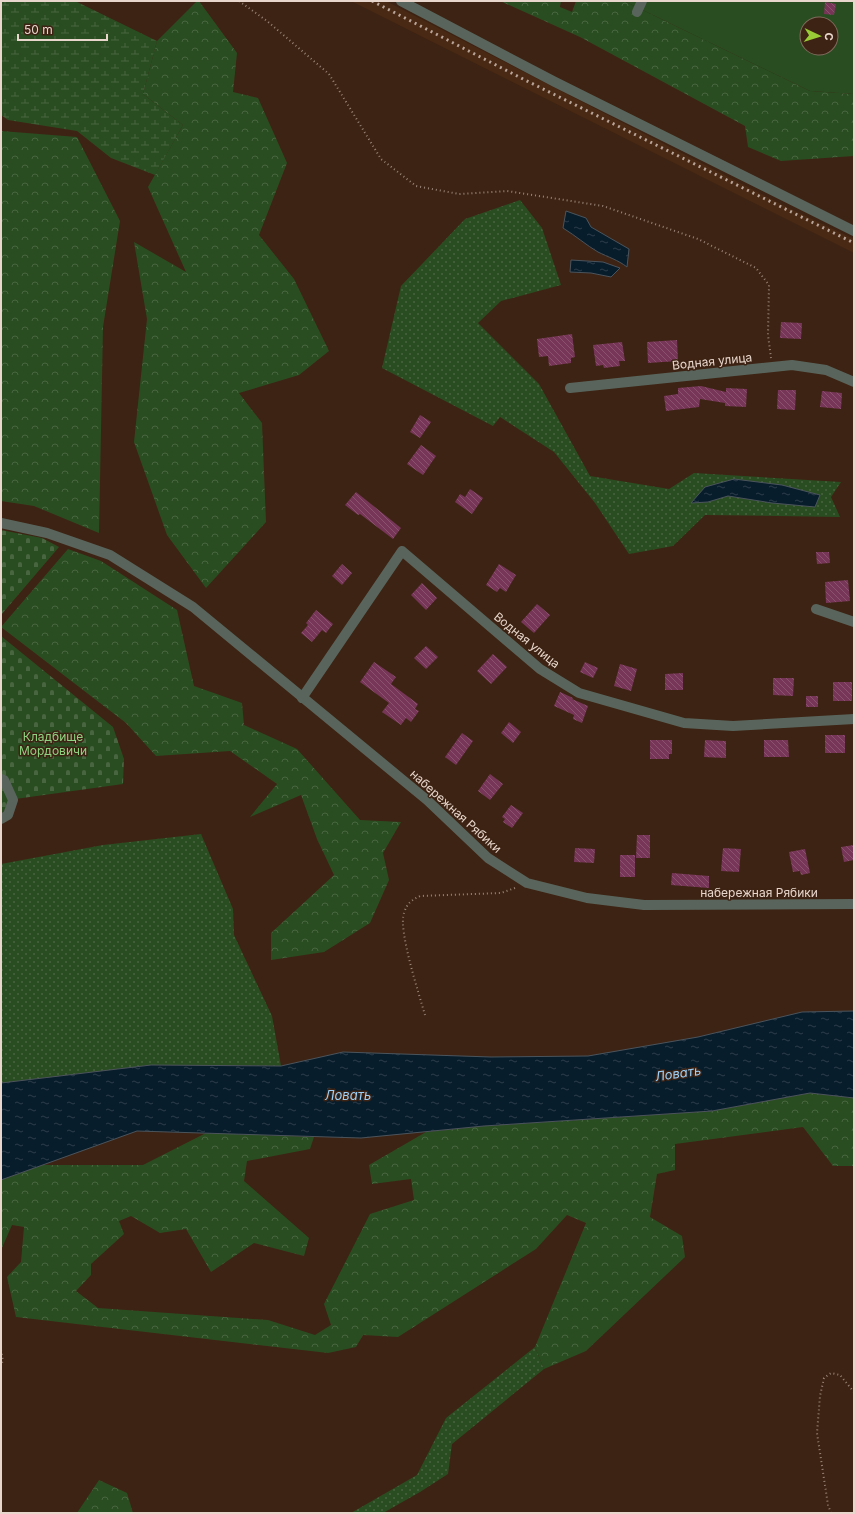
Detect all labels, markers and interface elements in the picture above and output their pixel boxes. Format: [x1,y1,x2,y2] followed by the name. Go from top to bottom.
[18,16,107,42] scale bar
[799,16,839,56] north arrow
[24,22,53,37] text: 50 m
[822,32,836,41] text: С
[671,349,753,373] street label: Водная улица
[491,609,563,671] street label: Водная улица
[19,729,87,758] park label: Кладбище Мордовичи
[407,766,505,856] street label: набережная Рябики
[700,885,818,900] street label: набережная Рябики
[654,1062,702,1084] water label: Ловать
[325,1087,371,1103] water label: Ловать

